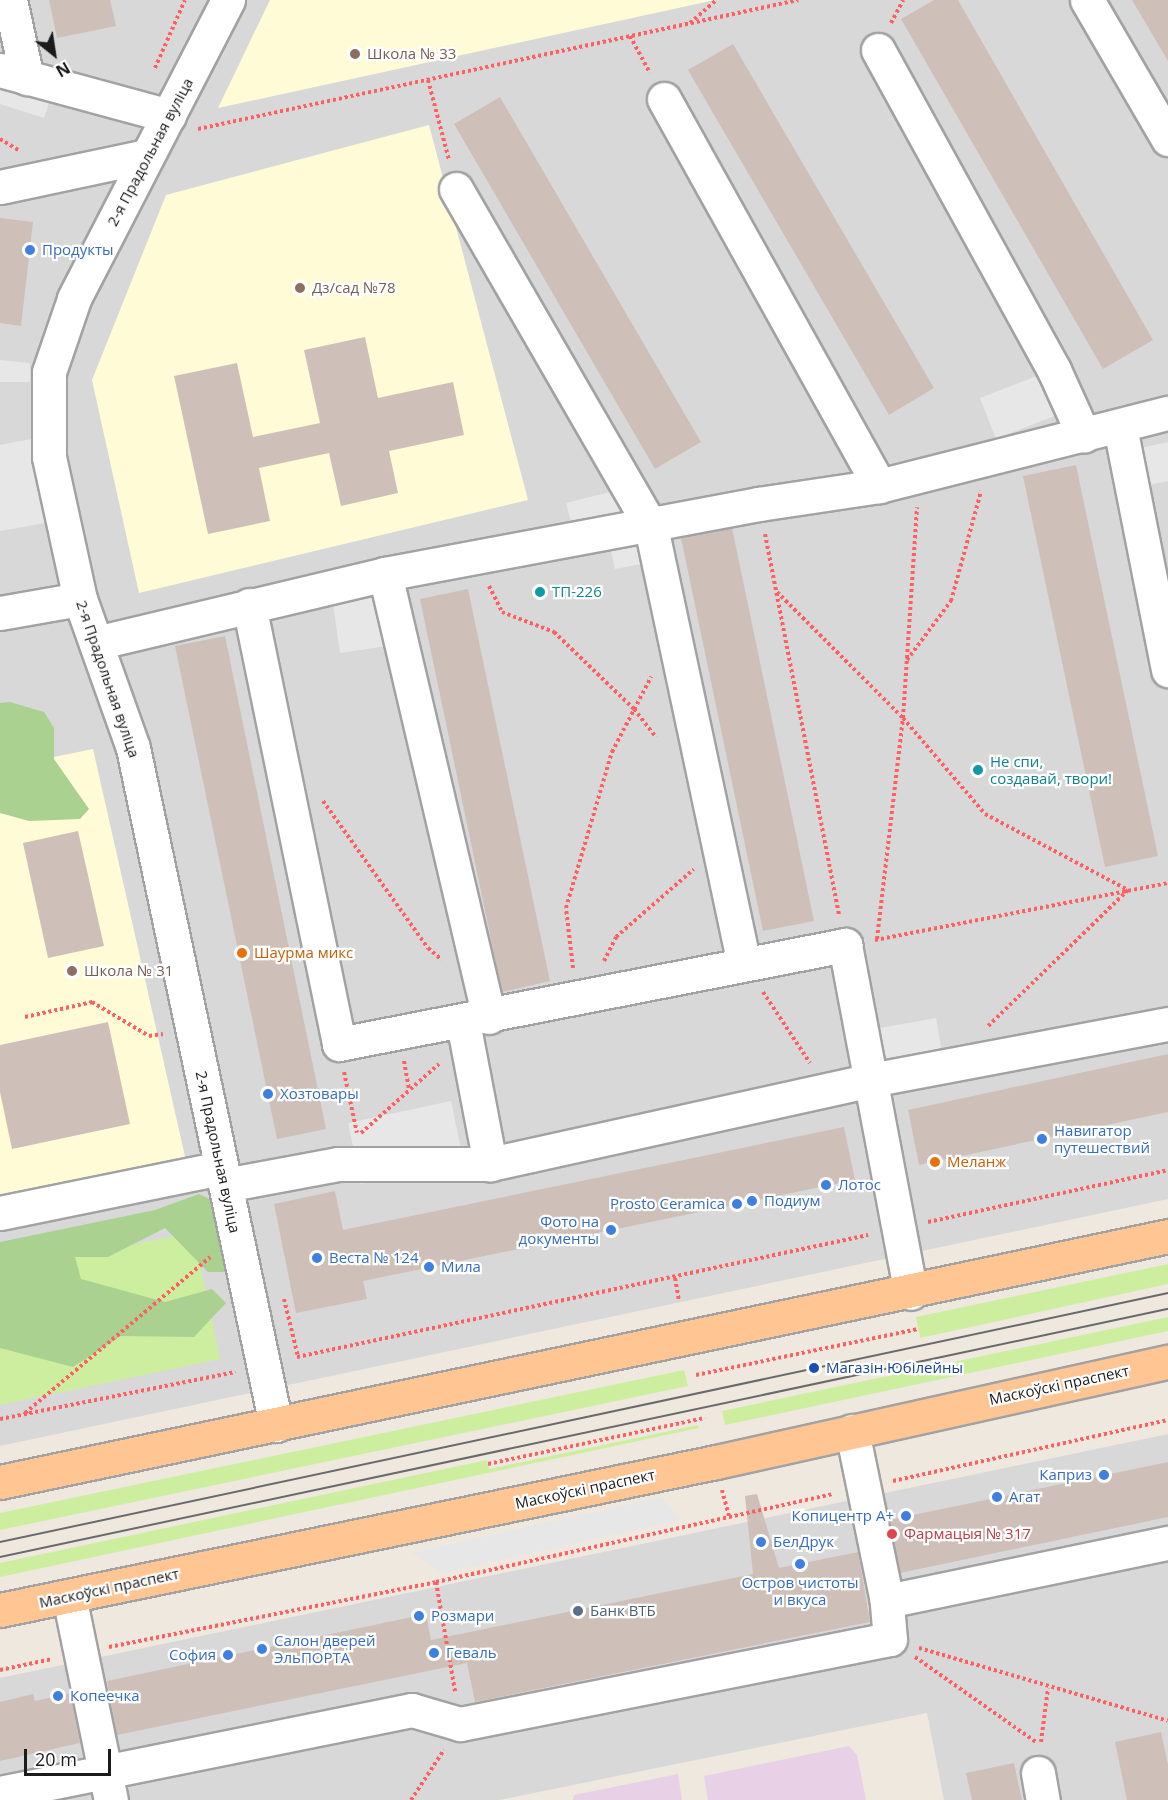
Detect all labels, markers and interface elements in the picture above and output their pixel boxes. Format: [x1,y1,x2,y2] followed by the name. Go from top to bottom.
[24,24,84,84] north arrow
[367,45,456,63] place label: Школа № 33
[348,47,362,61] marker: Школа № 33
[52,57,74,82] text: N
[103,75,197,229] street label: 2-я Прадольная вуліца
[42,241,114,259] place label: Продукты
[23,243,37,257] marker: Продукты
[312,279,395,297] place label: Дз/сад №78
[293,281,307,295] marker: Дз/сад №78
[552,583,602,601] place label: ТП-226
[533,585,547,599] marker: ТП-226
[73,598,143,760] street label: 2-я Прадольная вуліца
[990,752,1112,787] place label: Не спи, создавай, твори!
[971,763,985,777] marker: Не спи, создавай, твори!
[254,944,353,962] place label: Шаурма микс
[235,946,249,960] marker: Шаурма микс
[84,962,173,980] place label: Школа № 31
[65,964,79,978] marker: Школа № 31
[192,1069,244,1235] street label: 2-я Прадольная вуліца
[280,1085,359,1103] place label: Хозтовары
[261,1087,275,1101] marker: Хозтовары
[1054,1121,1150,1156] place label: Навигатор путешествий
[1035,1132,1049,1146] marker: Навигатор путешествий
[947,1153,1006,1171] place label: Меланж
[928,1155,942,1169] marker: Меланж
[838,1176,881,1194] place label: Лотос
[819,1178,833,1192] marker: Лотос
[764,1192,821,1210] place label: Подиум
[745,1194,759,1208] marker: Подиум
[610,1195,725,1213] place label: Prosto Ceramica
[730,1197,744,1211] marker: Prosto Ceramica
[519,1212,599,1247] place label: Фото на документы
[604,1223,618,1237] marker: Фото на документы
[329,1249,418,1267] place label: Веста № 124
[310,1251,324,1265] marker: Веста № 124
[441,1258,481,1276] place label: Мила
[422,1260,436,1274] marker: Мила
[826,1359,963,1377] place label: Магазін Юбілейны
[807,1361,821,1375] marker: Магазін Юбілейны
[987,1361,1131,1409] street label: Маскоўскі праспект
[513,1465,657,1513] street label: Маскоўскі праспект
[1039,1466,1092,1484] place label: Каприз
[1097,1468,1111,1482] marker: Каприз
[1009,1488,1040,1506] place label: Агат
[990,1490,1004,1504] marker: Агат
[791,1507,894,1525] place label: Копицентр A+
[899,1509,913,1523] marker: Копицентр A+
[904,1525,1031,1543] place label: Фармацыя № 317
[885,1527,899,1541] marker: Фармацыя № 317
[773,1533,834,1551] place label: БелДрук
[754,1535,768,1549] marker: БелДрук
[793,1557,807,1571] marker: Остров чистоты и вкуса
[37,1564,181,1612] street label: Маскоўскі праспект
[741,1573,859,1608] place label: Остров чистоты и вкуса
[590,1602,656,1620] place label: Банк ВТБ
[571,1604,585,1618] marker: Банк ВТБ
[431,1607,494,1625] place label: Розмари
[412,1609,426,1623] marker: Розмари
[274,1631,376,1666] place label: Салон дверей ЭльПОРТА
[255,1642,269,1656] marker: Салон дверей ЭльПОРТА
[446,1644,497,1662] place label: Геваль
[169,1646,216,1664] place label: София
[427,1646,441,1660] marker: Геваль
[221,1648,235,1662] marker: София
[70,1687,140,1705] place label: Копеечка
[51,1689,65,1703] marker: Копеечка
[27,1737,114,1775] scale bar
[35,1747,77,1771] text: 20 m

